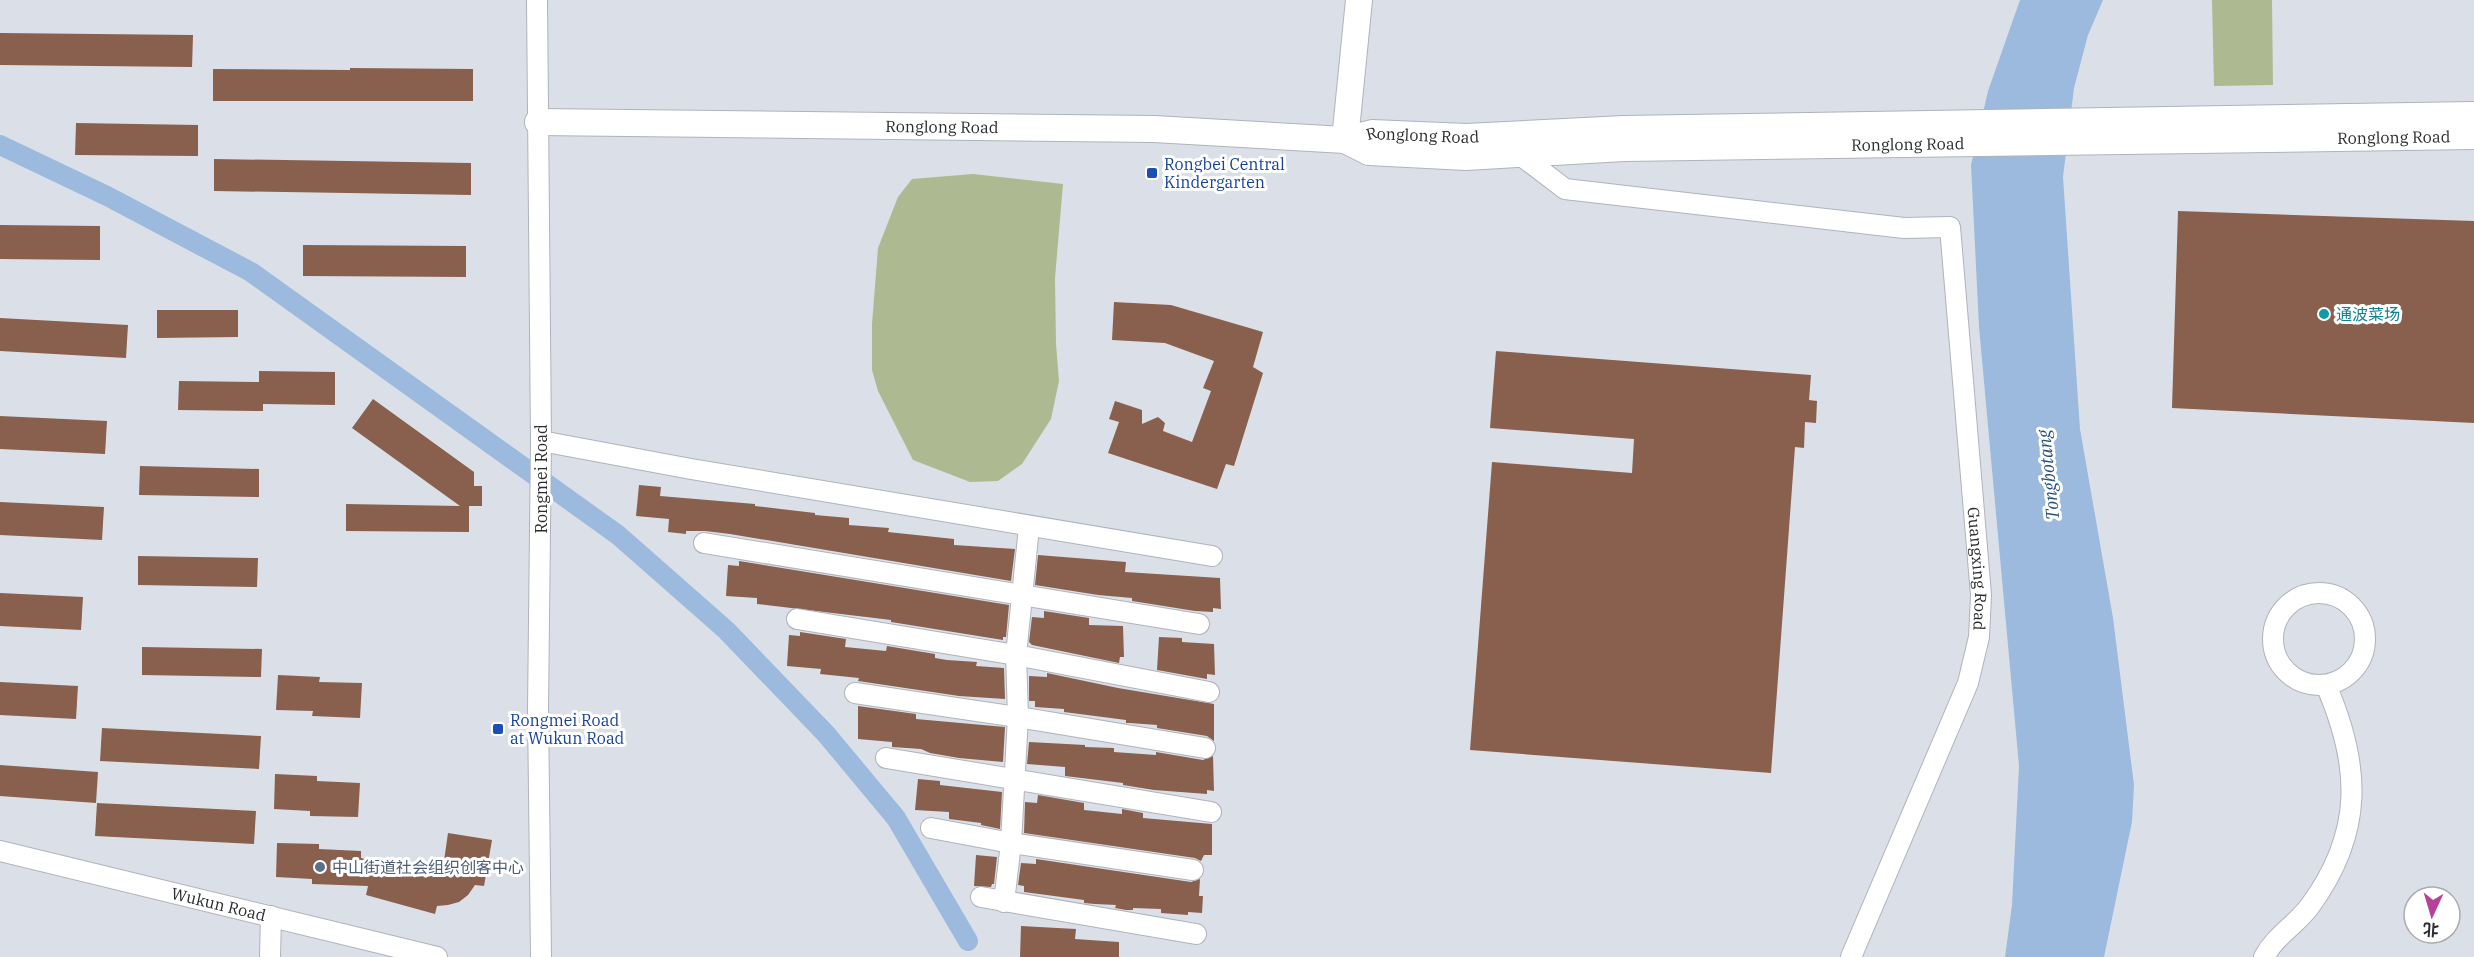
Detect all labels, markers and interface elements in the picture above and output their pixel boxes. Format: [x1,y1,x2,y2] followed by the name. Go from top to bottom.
[885,116,999,137] street label: Ronglong Road
[1364,122,1480,147] street label: Ronglong Road
[2337,126,2451,148] street label: Ronglong Road
[1851,133,1965,155] street label: Ronglong Road
[1164,154,1285,192] place label: Rongbei Central Kindergarten
[1145,166,1159,180] marker: Rongbei Central Kindergarten
[2336,304,2400,324] place label: 通波菜场
[2317,307,2331,321] marker: 通波菜场
[531,424,551,534] street label: Rongmei Road
[2032,428,2064,521] water label: Tongbotang
[1964,506,1991,631] street label: Guangxing Road
[510,710,625,748] place label: Rongmei Road at Wukun Road
[491,722,505,736] marker: Rongmei Road at Wukun Road
[332,857,524,877] place label: 中山街道社会组织创客中心
[313,860,327,874] marker: 中山街道社会组织创客中心
[169,883,268,925] street label: Wukun Road
[2402,885,2462,945] north arrow
[2422,919,2440,940] text: 北

